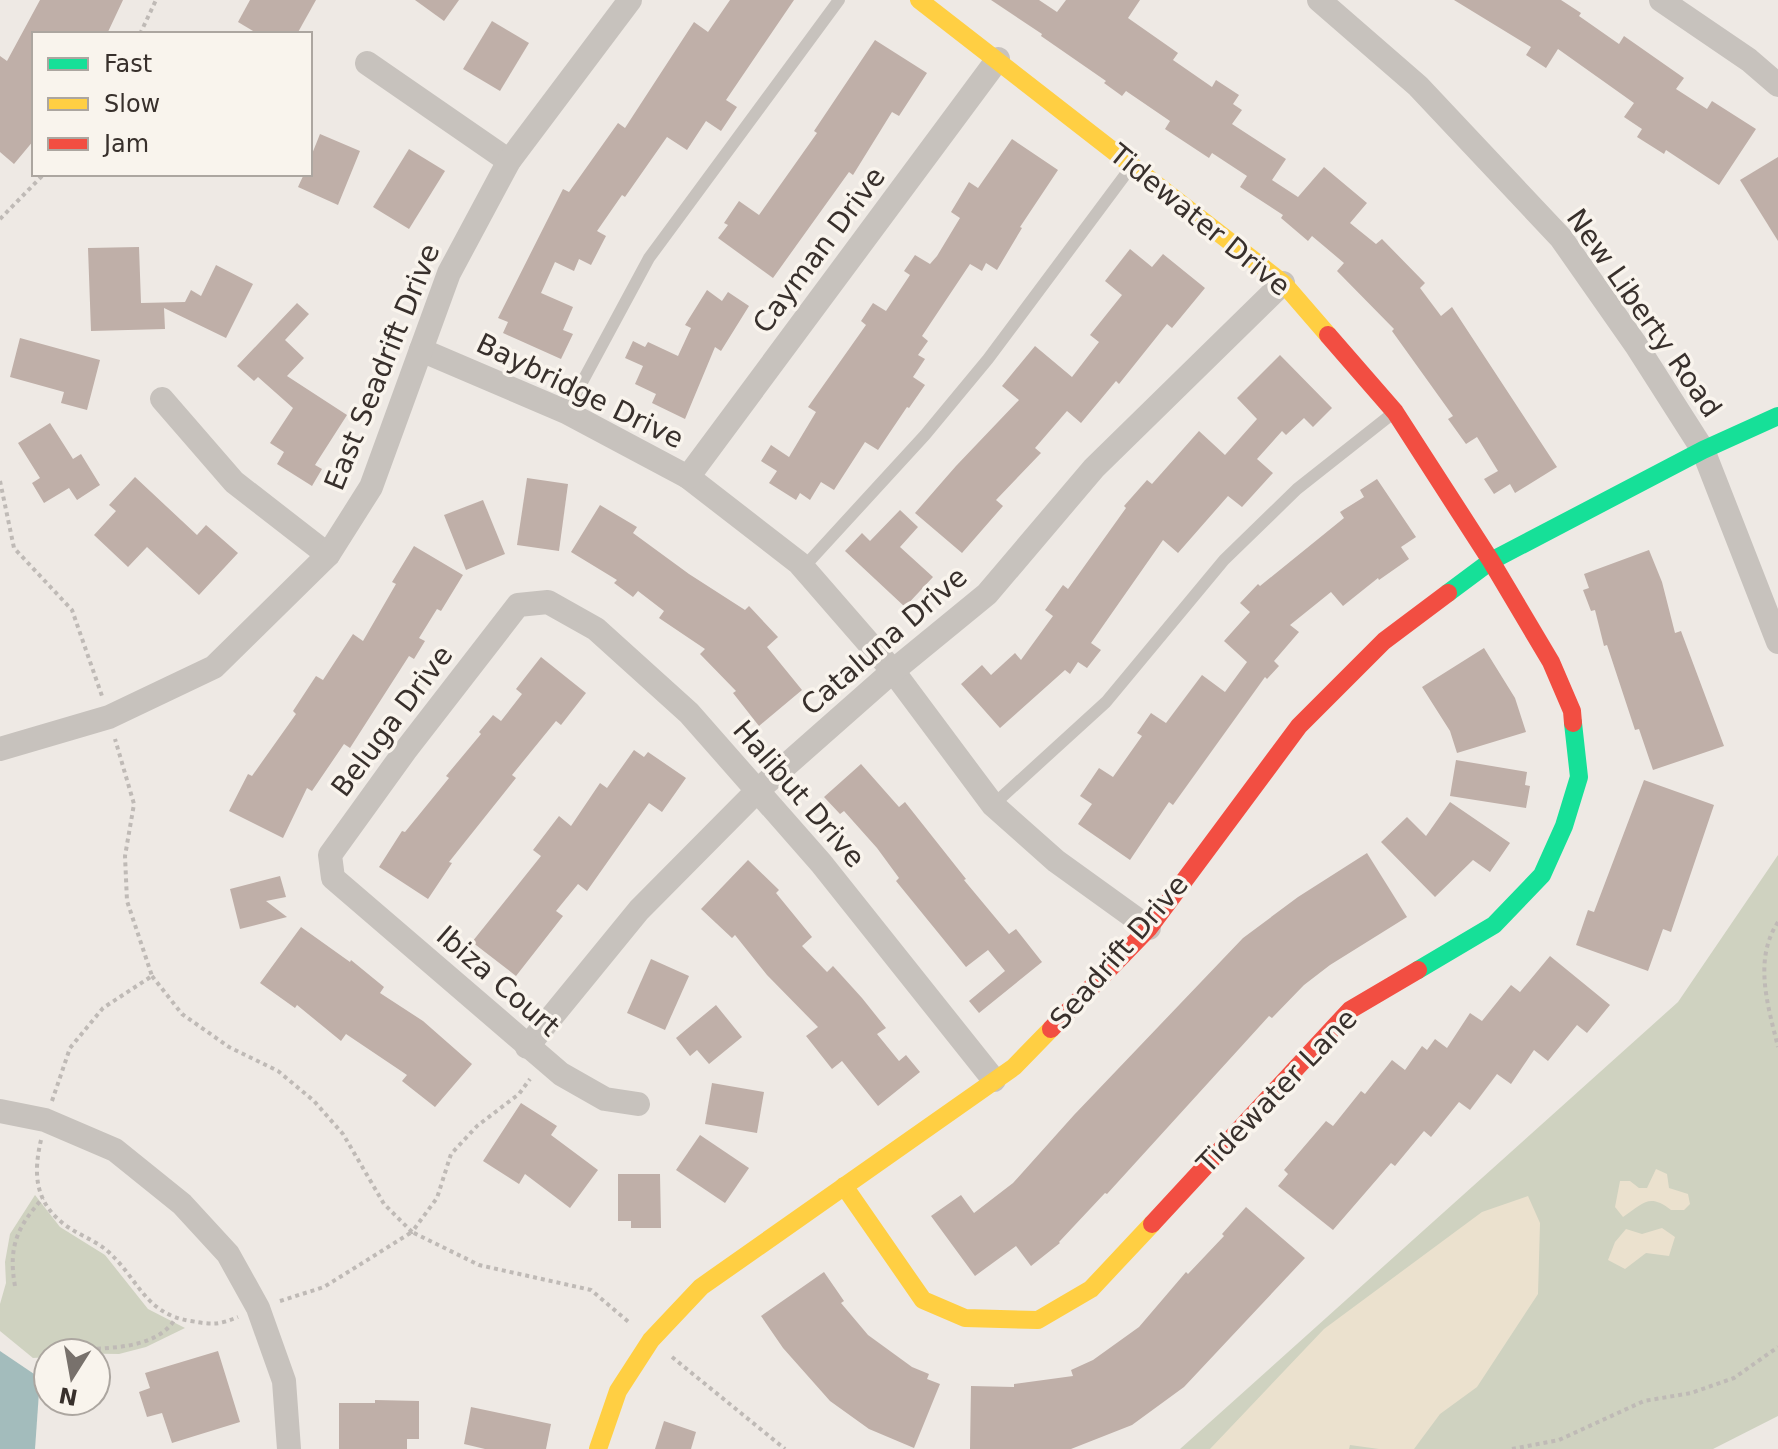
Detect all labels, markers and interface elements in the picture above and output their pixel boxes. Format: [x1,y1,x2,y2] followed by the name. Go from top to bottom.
[32,32,312,176] legend
[104,50,152,78] text: Fast
[104,90,160,118] text: Slow
[102,130,149,158] text: Jam
[1102,137,1297,303] street label: Tidewater Drive
[746,161,892,339] street label: Cayman Drive
[1560,203,1728,423] street label: New Liberty Road
[318,239,446,495] street label: East Seadrift Drive
[471,327,689,455] street label: Baybridge Drive
[794,560,974,722] street label: Cataluna Drive
[325,639,459,803] street label: Beluga Drive
[726,714,872,874] street label: Halibut Drive
[1043,868,1195,1036] street label: Seadrift Drive
[430,919,566,1043] street label: Ibiza Court
[1190,1002,1364,1181] street label: Tidewater Lane
[32,1337,112,1417] north arrow
[57,1382,80,1410] text: N

